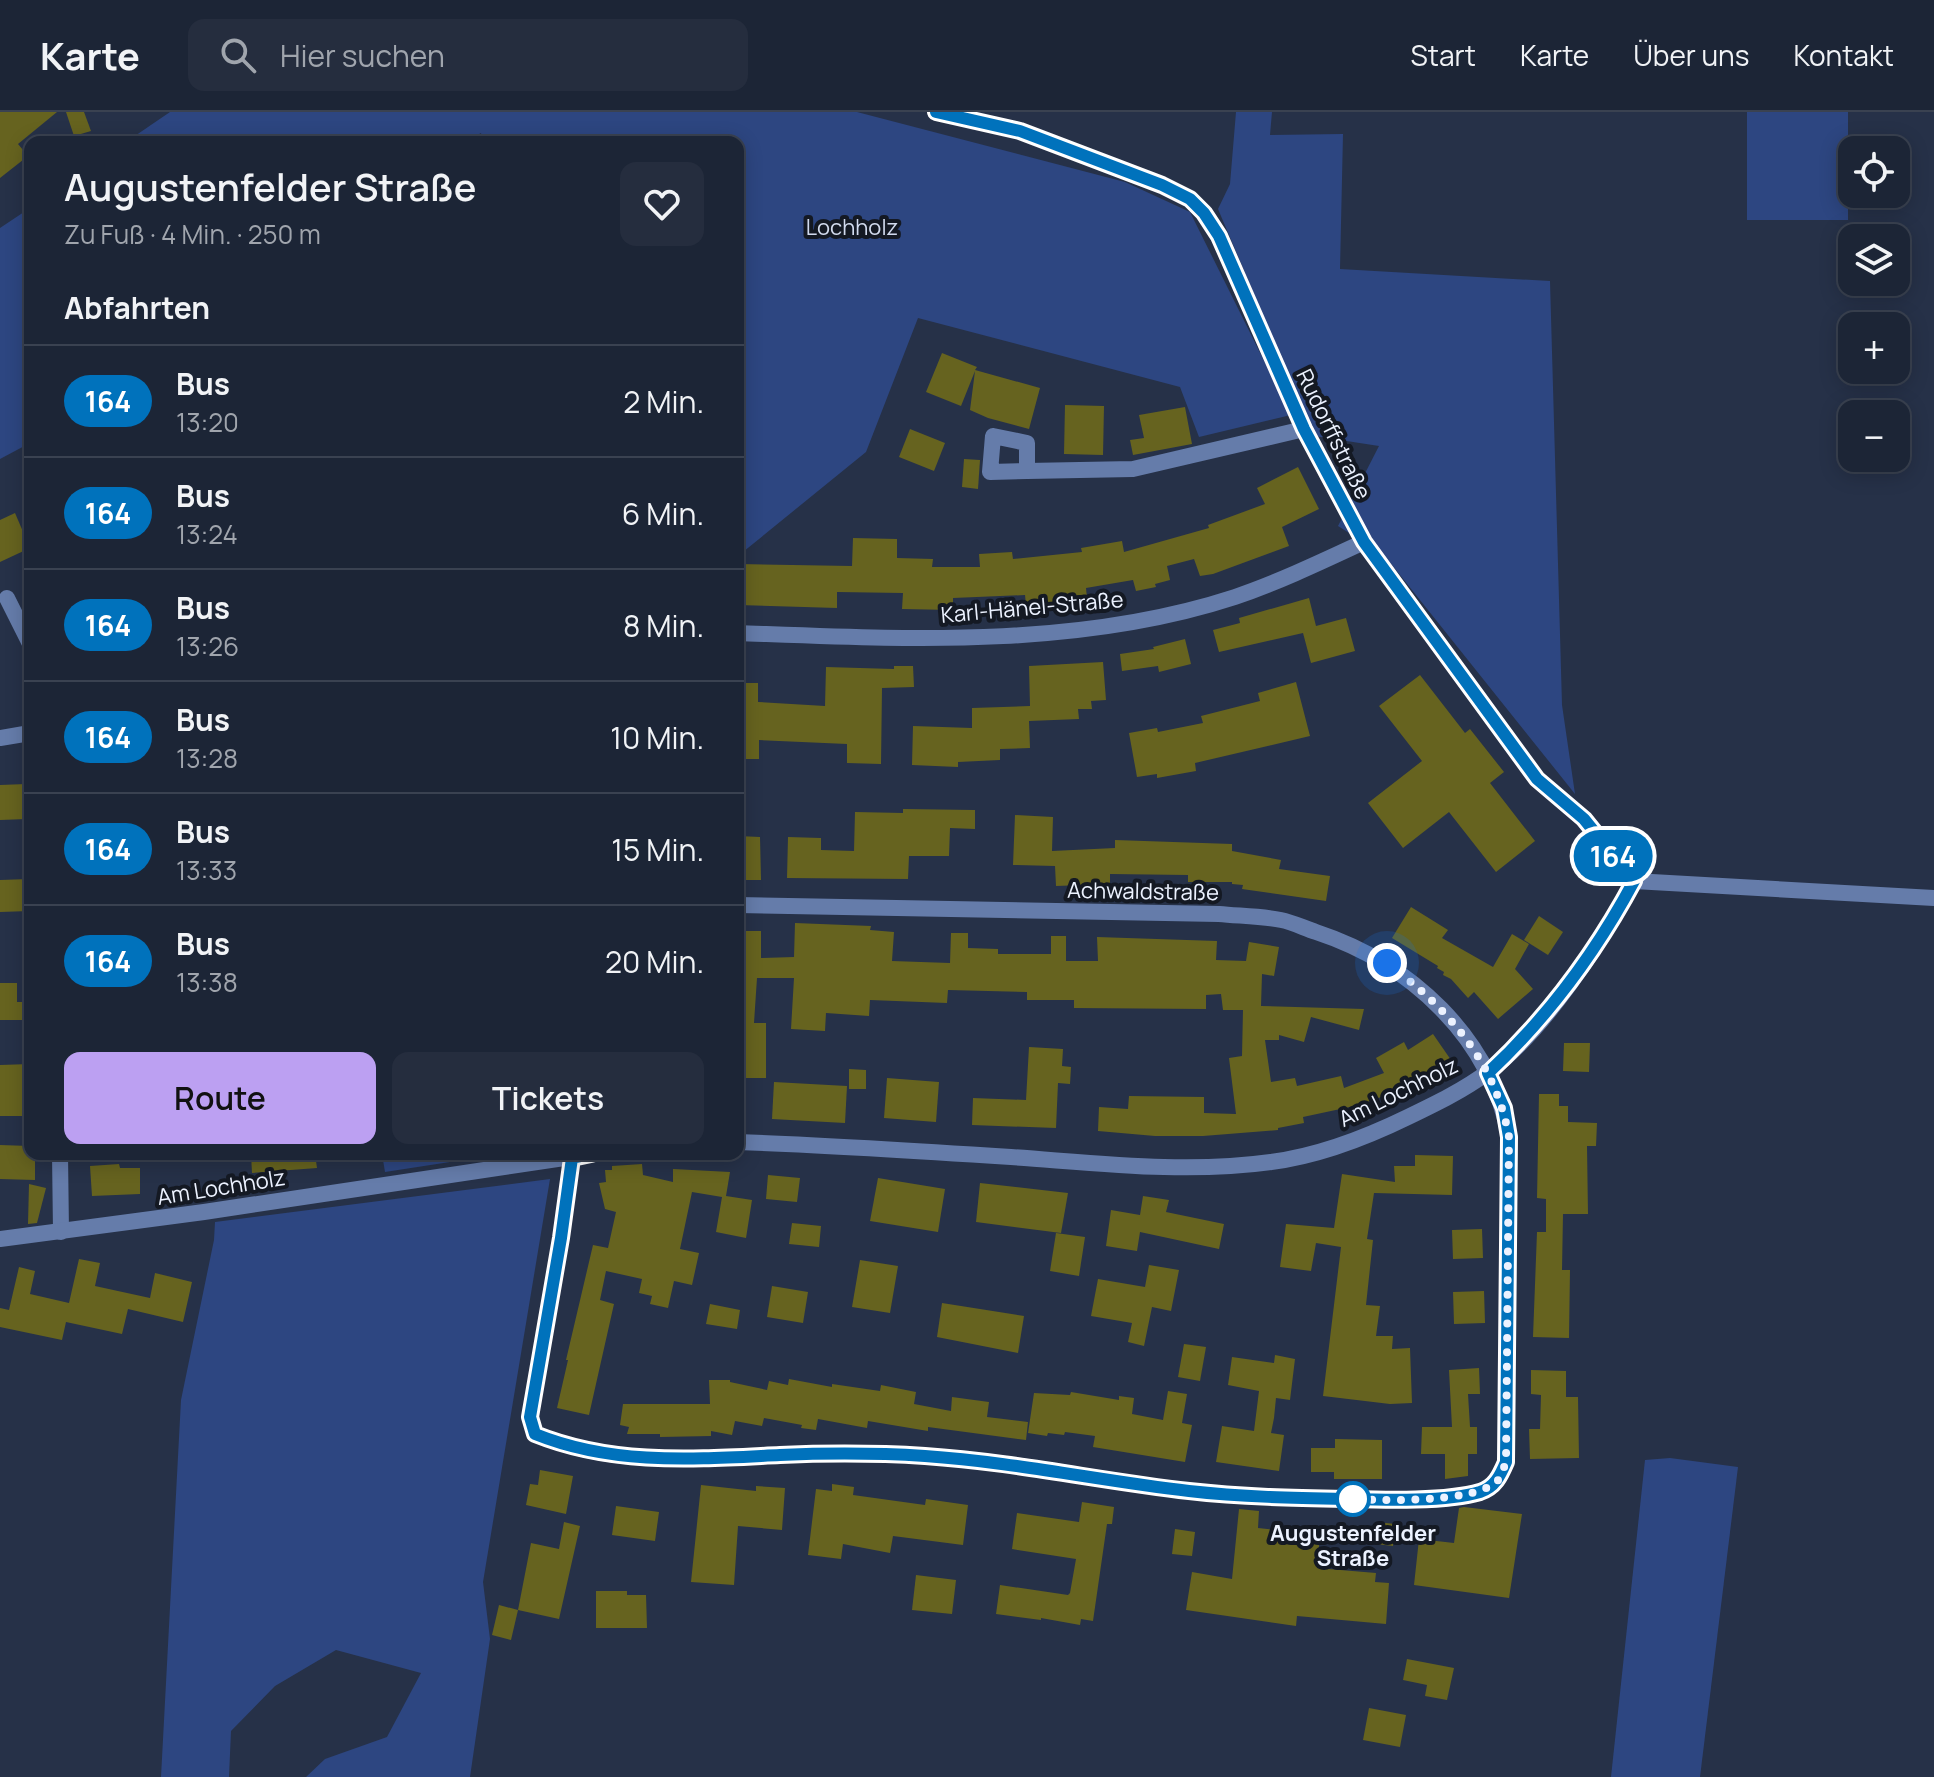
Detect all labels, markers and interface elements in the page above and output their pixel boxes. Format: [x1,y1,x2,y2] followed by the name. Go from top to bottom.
[188,19,748,91] search box
[40,29,140,81] text: Karte
[216,33,260,77] icon: search
[280,35,445,76] text: Hier suchen
[1411,36,1476,74] text: Start
[1520,36,1589,74] text: Karte
[1633,36,1749,74] text: Über uns
[1793,36,1894,74] text: Kontakt
[1838,136,1910,472] map controls
[1838,136,1910,208] button: locate
[64,160,477,212] text: Augustenfelder Straße
[620,162,704,246] button: heart
[806,212,898,242] park label: Lochholz
[64,216,321,252] text: Zu Fuß · 4 Min. · 250 m
[1838,224,1910,296] button: layers
[64,287,210,328] text: Abfahrten
[1838,312,1910,384] button: +
[176,363,230,404] text: Bus
[1289,364,1379,504] street label: Rudorffstraße
[623,381,704,422] text: 2 Min.
[85,382,131,420] text: 164
[1838,400,1910,472] button: −
[176,404,239,440] text: 13:20
[176,475,230,516] text: Bus
[622,493,704,534] text: 6 Min.
[85,494,131,532] text: 164
[176,516,238,552] text: 13:24
[939,584,1125,630] street label: Karl-Hänel-Straße
[176,587,230,628] text: Bus
[623,605,704,646] text: 8 Min.
[85,606,131,644] text: 164
[176,628,239,664] text: 13:26
[176,699,230,740] text: Bus
[610,717,704,758] text: 10 Min.
[85,718,131,756] text: 164
[176,740,238,776] text: 13:28
[176,811,230,852] text: Bus
[611,829,704,870] text: 15 Min.
[85,830,131,868] text: 164
[1567,830,1659,882] line badge: 164
[1590,837,1636,875] text: 164
[176,852,237,888] text: 13:33
[1067,875,1219,907] street label: Achwaldstraße
[176,923,230,964] text: Bus
[605,941,704,982] text: 20 Min.
[85,942,131,980] text: 164
[1367,943,1407,983] your location
[176,964,238,1000] text: 13:38
[1333,1050,1463,1134] street label: Am Lochholz
[64,1052,376,1144] button: Route
[392,1052,704,1144] button: Tickets
[155,1162,287,1212] street label: Am Lochholz
[1336,1482,1370,1516] marker: Augustenfelder Straße
[1270,1518,1436,1573] place label: Augustenfelder Straße

